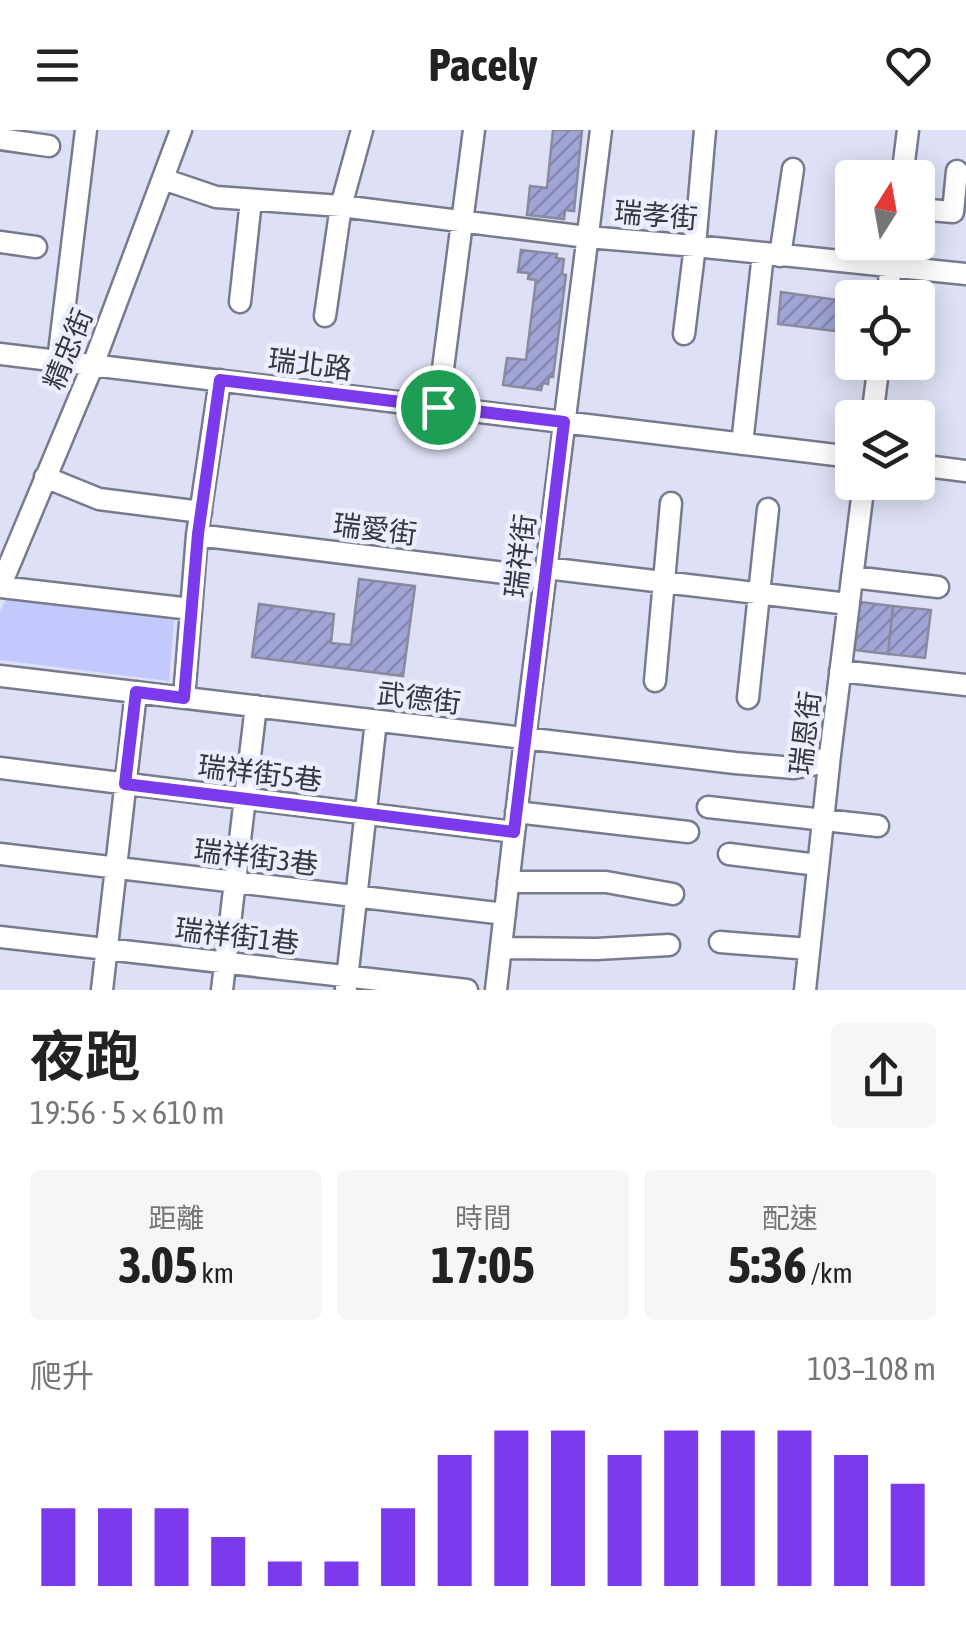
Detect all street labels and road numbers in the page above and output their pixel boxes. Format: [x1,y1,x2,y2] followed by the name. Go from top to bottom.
[613,195,699,235] street label: 瑞孝街
[37,304,99,394] street label: 精忠街
[266,343,354,385] street label: 瑞北路
[331,508,419,550] street label: 瑞愛街
[499,512,541,600] street label: 瑞祥街
[375,677,463,719] street label: 武德街
[784,689,826,777] street label: 瑞恩街
[196,749,324,797] street label: 瑞祥街5巷
[192,833,320,881] street label: 瑞祥街3巷
[173,912,301,960] street label: 瑞祥街1巷

